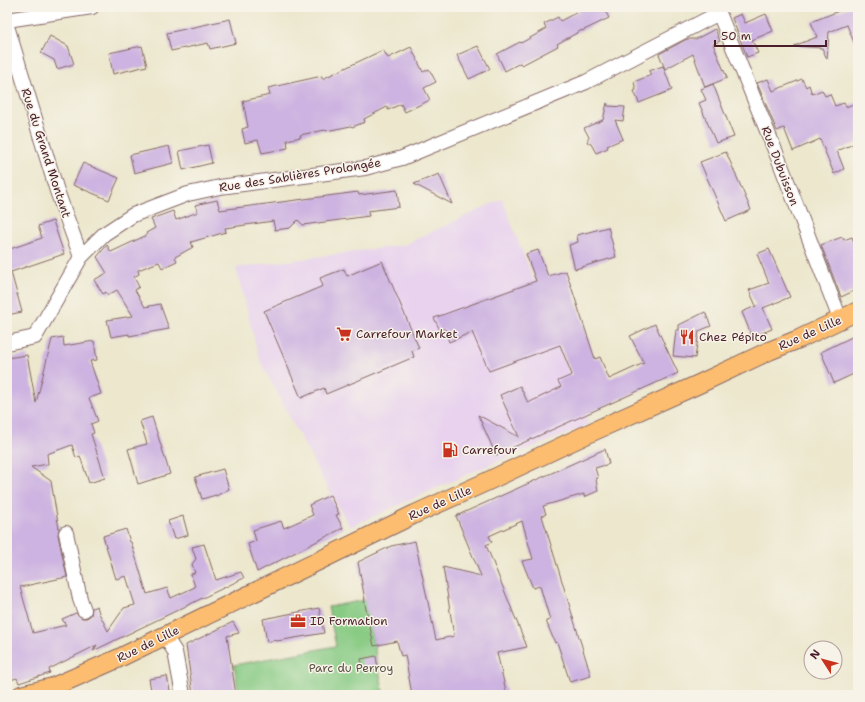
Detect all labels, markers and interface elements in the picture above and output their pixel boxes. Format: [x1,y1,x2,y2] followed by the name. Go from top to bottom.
[715,22,826,48] scale bar
[721,28,751,44] text: 50 m
[17,86,75,220] street label: Rue du Grand Montant
[758,124,802,208] street label: Rue Dubuisson
[218,154,382,196] street label: Rue des Sablières Prolongée
[776,312,844,354] street label: Rue de Lille
[335,325,353,343] supermarket icon: Carrefour Market
[356,326,458,342] place label: Carrefour Market
[678,328,696,346] restaurant icon: Chez Pépito
[699,329,767,345] place label: Chez Pépito
[441,441,459,459] fuel station icon: Carrefour
[462,442,518,458] place label: Carrefour
[406,482,474,524] street label: Rue de Lille
[289,612,307,630] office icon: ID Formation
[310,613,388,629] place label: ID Formation
[114,622,182,666] street label: Rue de Lille
[803,640,843,680] north arrow
[807,646,824,662] text: N
[309,660,393,676] park label: Parc du Perroy

